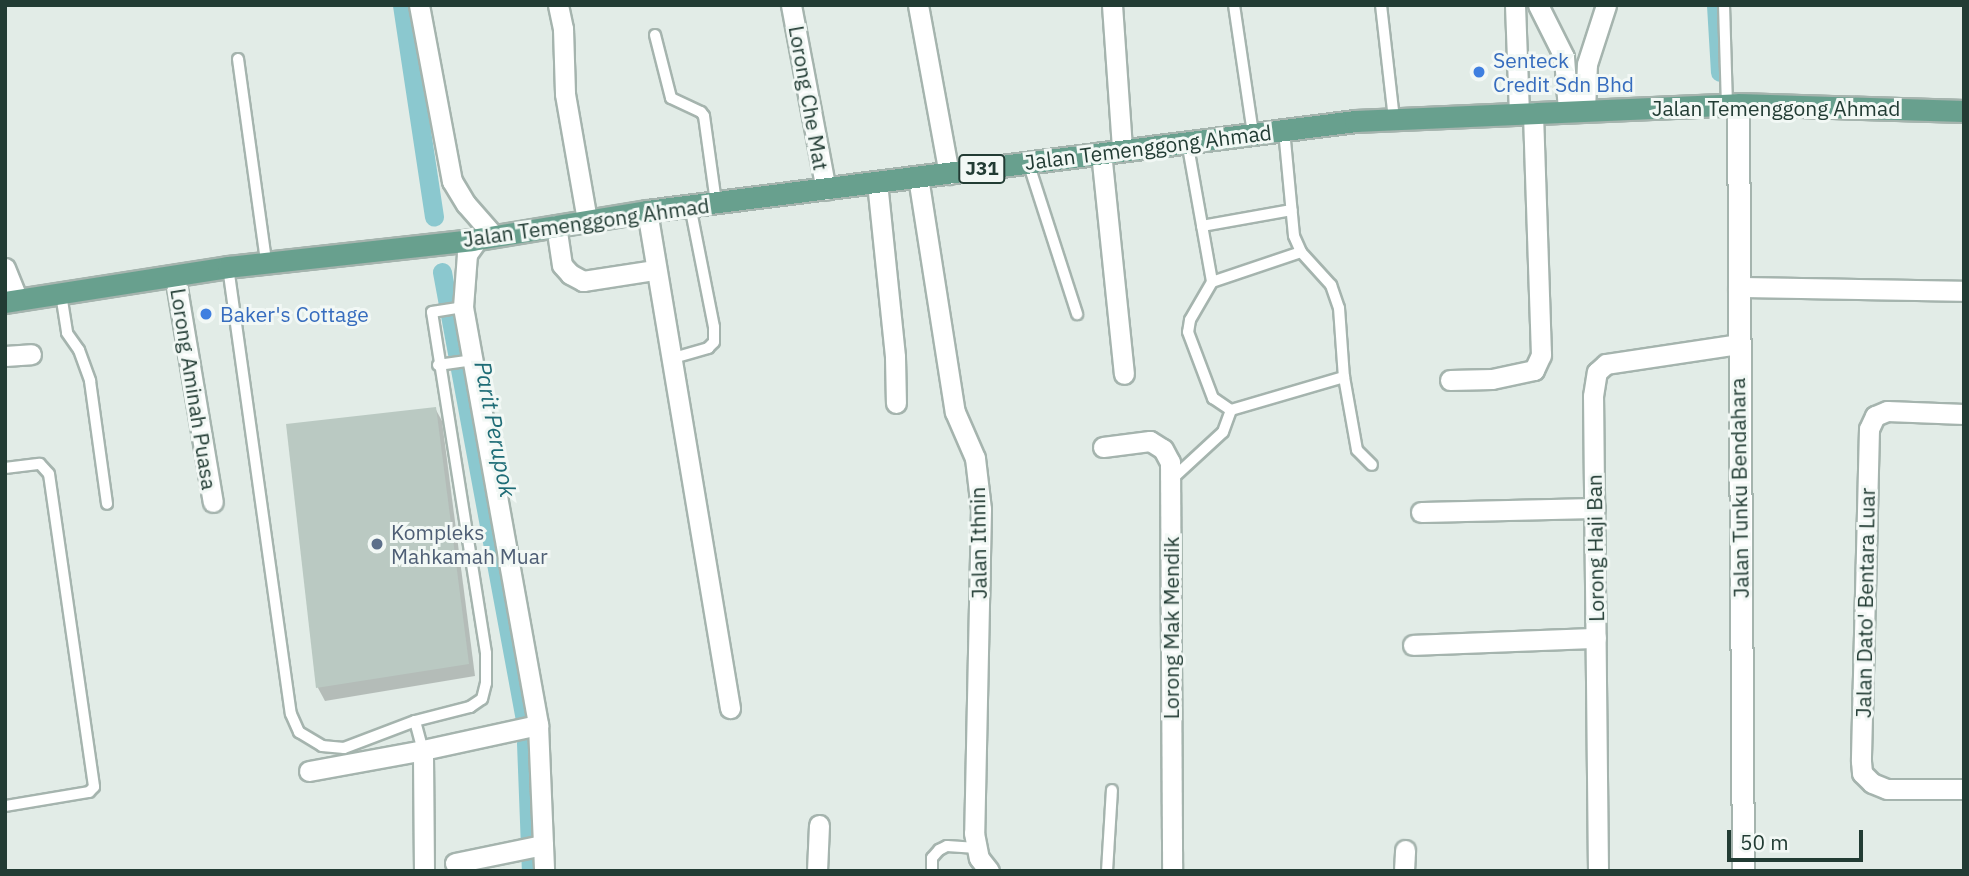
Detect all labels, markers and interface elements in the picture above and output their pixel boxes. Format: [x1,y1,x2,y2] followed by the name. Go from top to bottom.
[784,24,834,172] street label: Lorong Che Mat
[1493,47,1634,97] place label: Senteck Credit Sdn Bhd
[1471,64,1487,80] marker: Senteck Credit Sdn Bhd
[1652,95,1900,121] street label: Jalan Temenggong Ahmad
[1023,119,1273,175] street label: Jalan Temenggong Ahmad
[958,154,1006,184] road number: J31
[461,192,711,252] street label: Jalan Temenggong Ahmad
[166,286,222,492] street label: Lorong Aminah Puasa
[220,301,369,327] place label: Baker's Cottage
[198,306,214,322] marker: Baker's Cottage
[469,359,523,499] water label: Parit Perupok
[1724,377,1754,599] street label: Jalan Tunku Bendahara
[1581,474,1609,622] street label: Lorong Haji Ban
[964,487,992,599] street label: Jalan Ithnin
[1850,488,1880,718] street label: Jalan Dato' Bentara Luar
[391,519,548,569] place label: Kompleks Mahkamah Muar
[369,536,385,552] marker: Kompleks Mahkamah Muar
[1158,537,1184,719] street label: Lorong Mak Mendik
[1731,816,1868,860] scale bar
[1740,828,1789,856] text: 50 m

